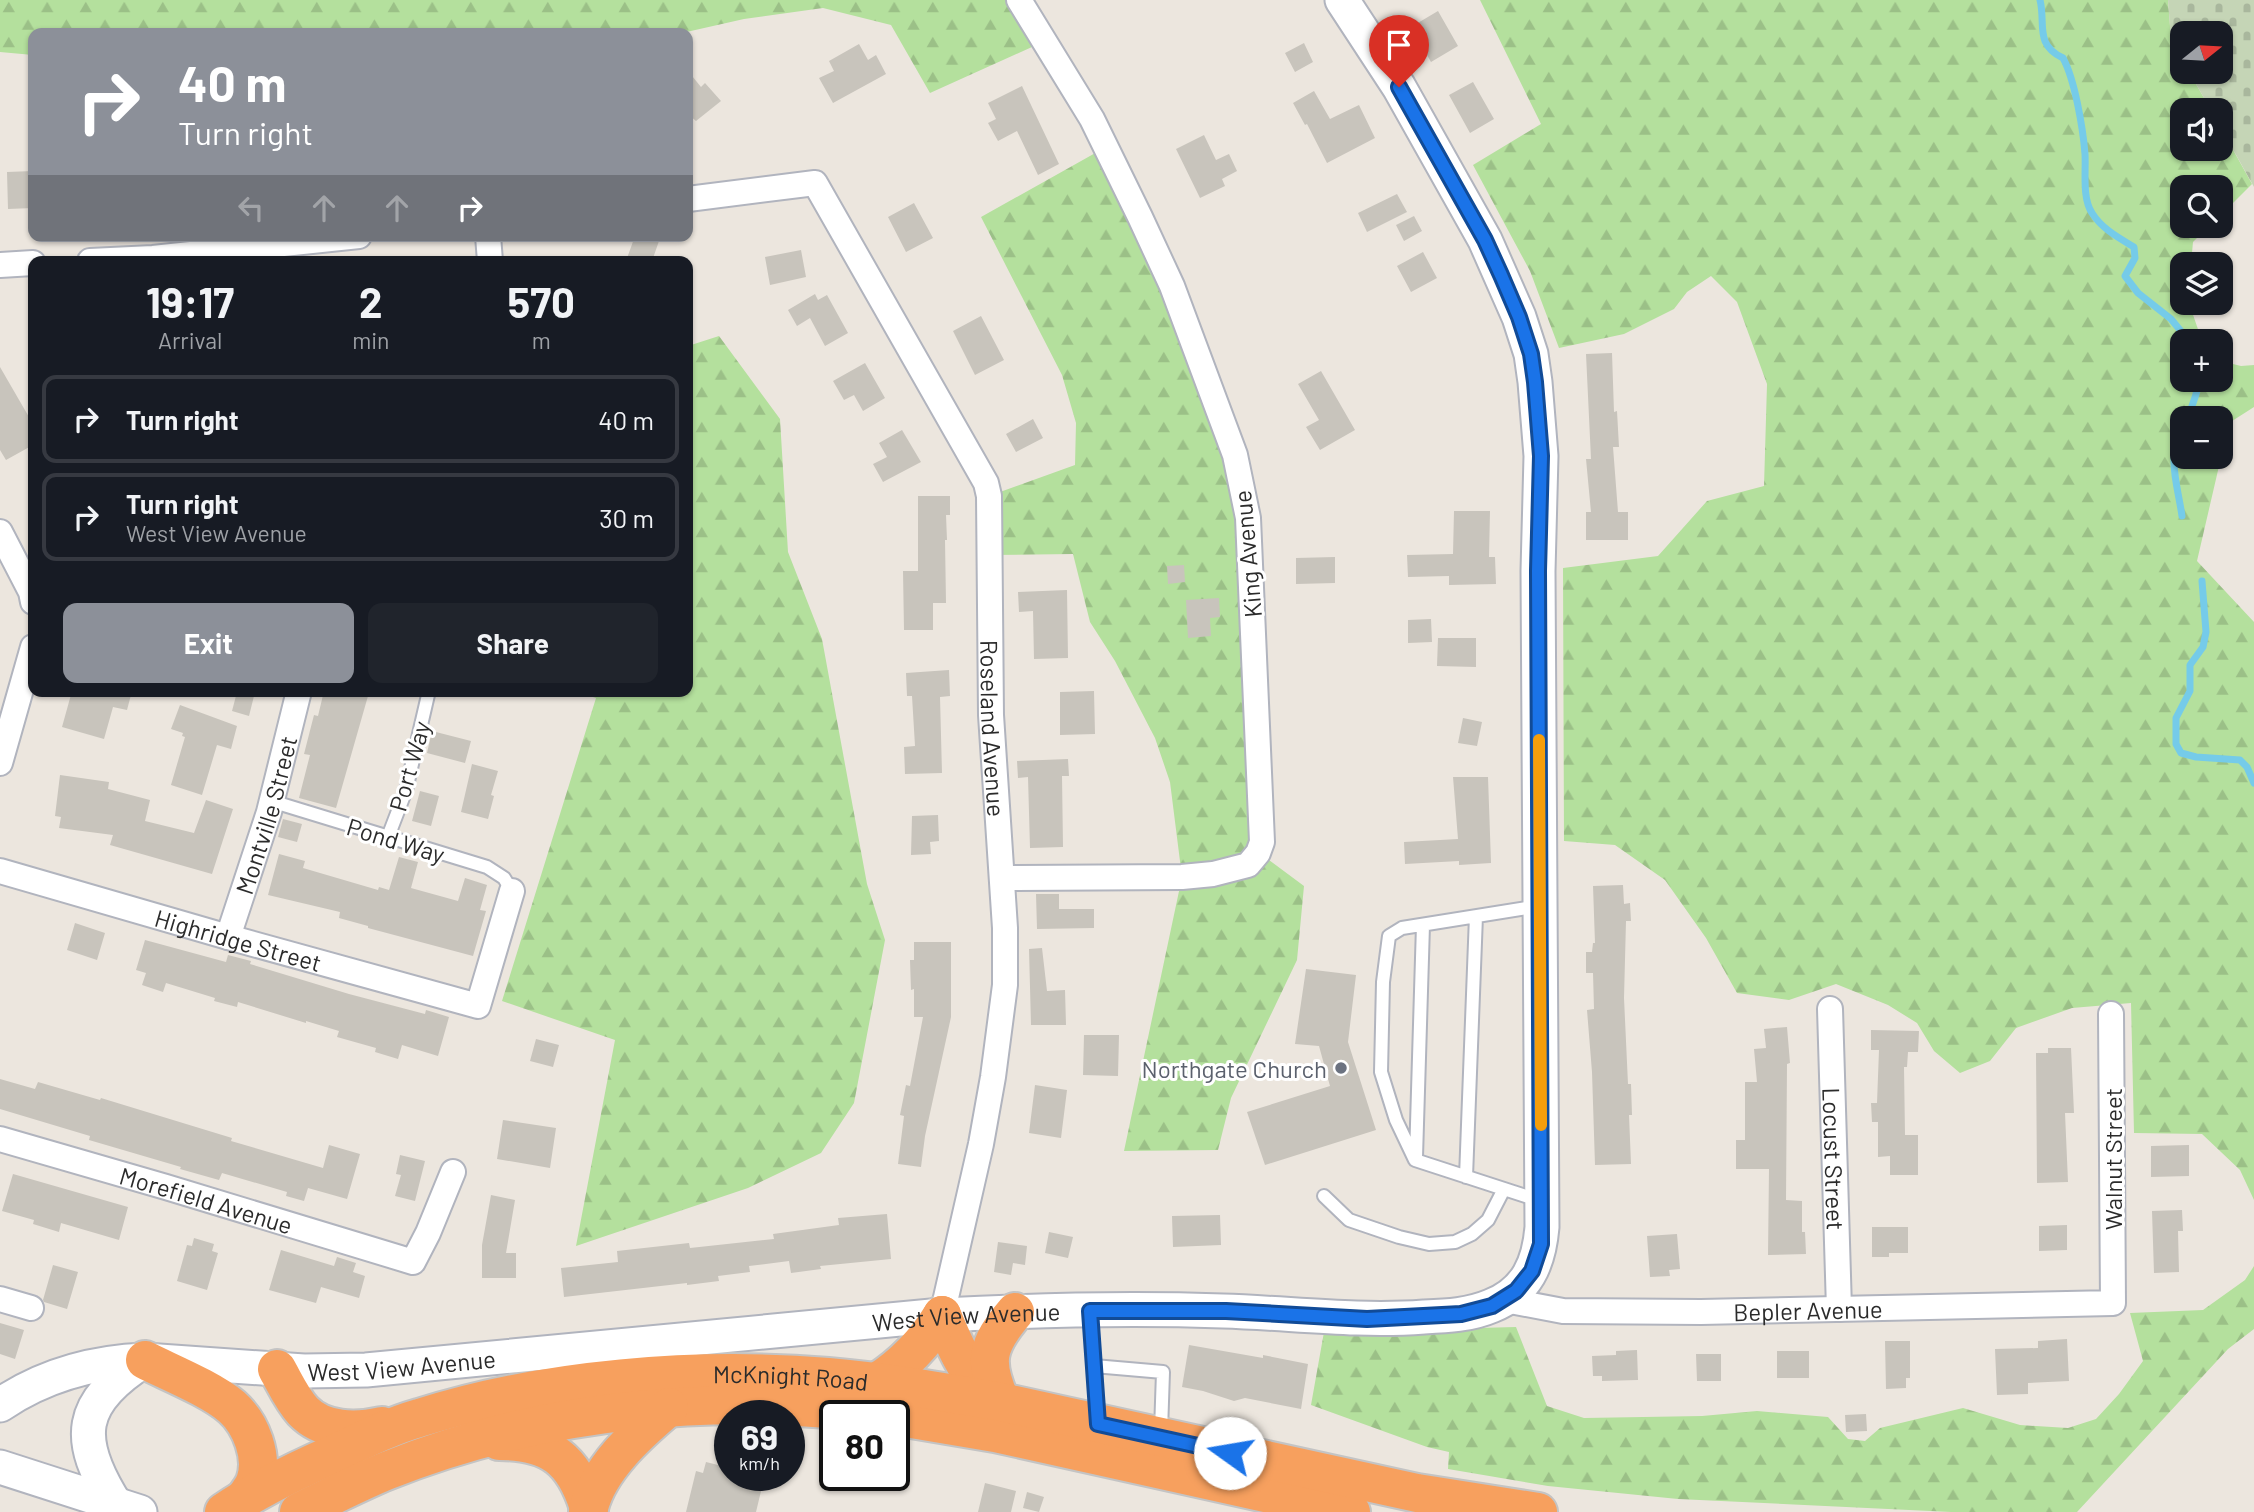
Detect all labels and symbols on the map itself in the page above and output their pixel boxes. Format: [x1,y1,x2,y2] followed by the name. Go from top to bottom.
[1369,15,1429,87] pin
[2170,21,2233,84] north arrow
[1227,489,1267,619] street label: King Avenue
[976,640,1012,818] street label: Roseland Avenue
[382,718,436,814] street label: Port Way
[229,732,302,898] street label: Montville Street
[344,811,448,869] street label: Pond Way
[152,902,325,977] street label: Highridge Street
[1142,1054,1327,1083] place label: Northgate Church
[1333,1060,1349,1076] marker: Northgate Church
[1818,1087,1851,1231] street label: Locust Street
[2098,1088,2127,1230] street label: Walnut Street
[117,1160,296,1239] street label: Morefield Avenue
[1733,1294,1883,1326] street label: Bepler Avenue
[871,1296,1061,1336] street label: West View Avenue
[307,1343,497,1385] street label: West View Avenue
[713,1359,870,1396] street label: McKnight Road
[819,1400,910,1491] speed limit sign: 80
[1193,1416,1267,1490] position arrow

